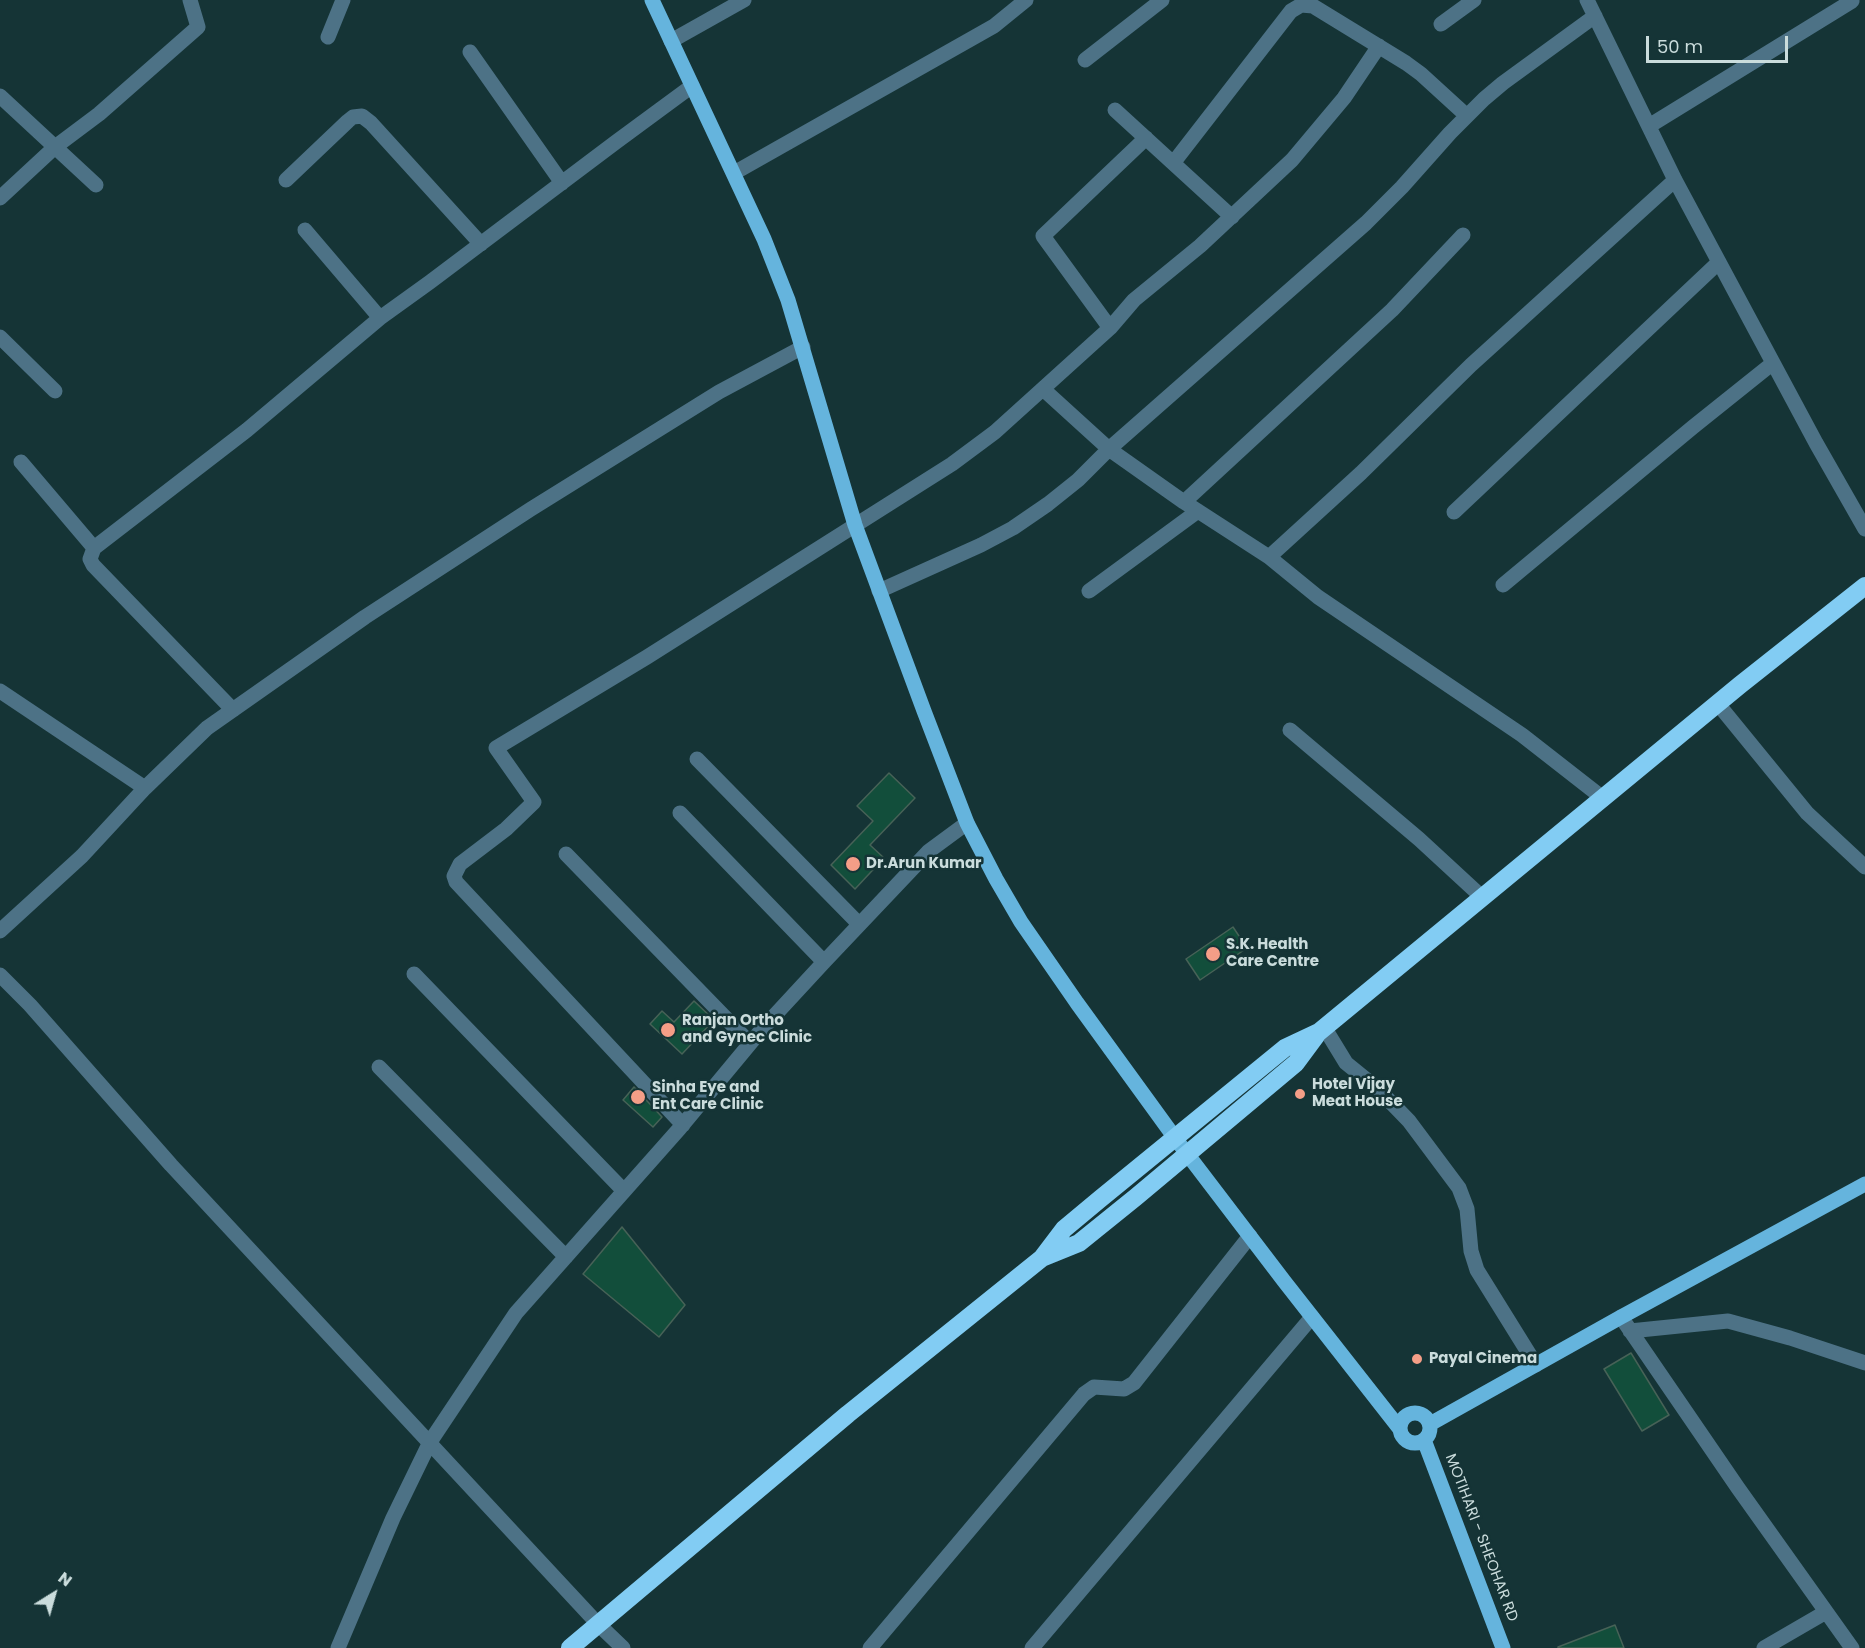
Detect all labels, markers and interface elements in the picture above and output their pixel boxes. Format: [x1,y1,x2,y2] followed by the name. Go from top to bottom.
[1649,24,1792,62] scale bar
[1657,34,1703,59] text: 50 m
[844,855,862,873] marker: Dr.Arun Kumar
[866,855,981,873] place label: Dr.Arun Kumar
[1226,936,1319,971] place label: S.K. Health Care Centre
[1204,945,1222,963] marker: S.K. Health Care Centre
[682,1012,812,1047] place label: Ranjan Ortho and Gynec Clinic
[659,1021,677,1039] marker: Ranjan Ortho and Gynec Clinic
[1312,1076,1403,1111] place label: Hotel Vijay Meat House
[652,1079,764,1114] place label: Sinha Eye and Ent Care Clinic
[1293,1087,1307,1101] marker: Hotel Vijay Meat House
[629,1088,647,1106] marker: Sinha Eye and Ent Care Clinic
[1429,1350,1537,1368] place label: Payal Cinema
[1410,1352,1424,1366] marker: Payal Cinema
[1441,1452,1521,1624] street label: MOTIHARI - SHEOHAR RD
[24,1564,84,1624] north arrow
[53,1566,77,1592] text: N

